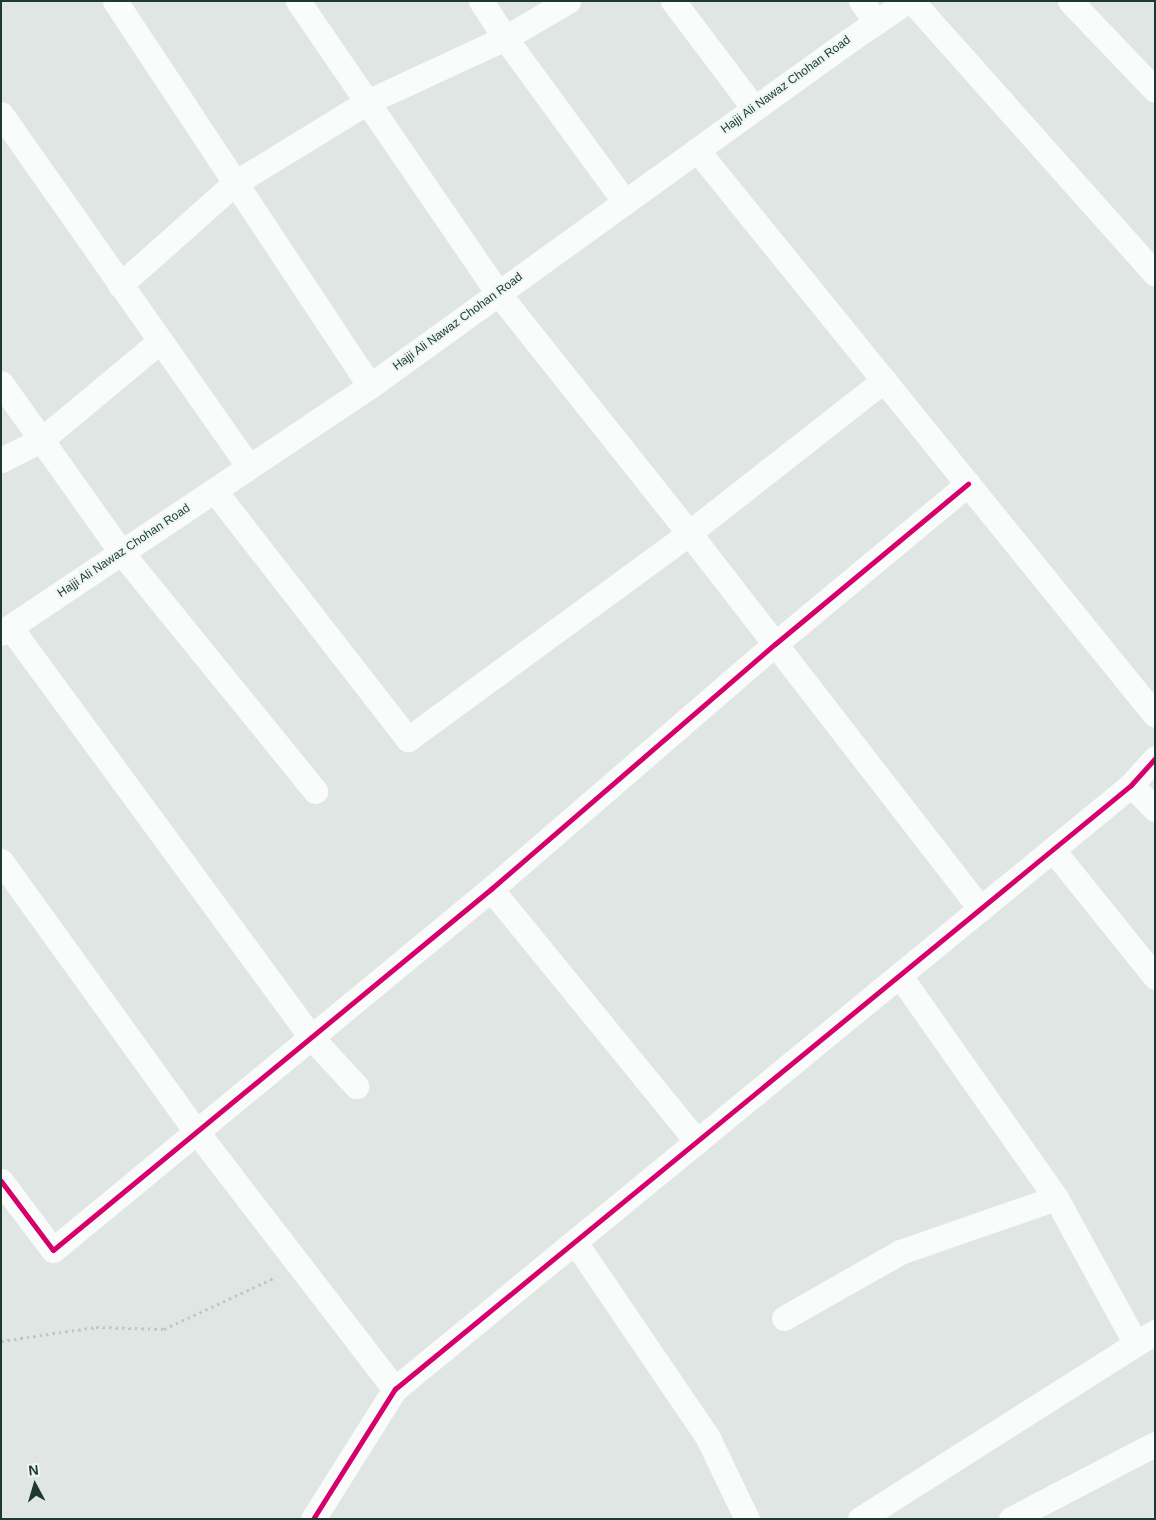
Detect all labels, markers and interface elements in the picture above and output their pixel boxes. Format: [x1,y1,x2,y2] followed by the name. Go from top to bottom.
[718,33,854,137] street label: Hajji Ali Nawaz Chohan Road
[390,270,526,374] street label: Hajji Ali Nawaz Chohan Road
[55,501,193,601] street label: Hajji Ali Nawaz Chohan Road
[10,1460,60,1510] north arrow
[28,1462,39,1479] text: N

